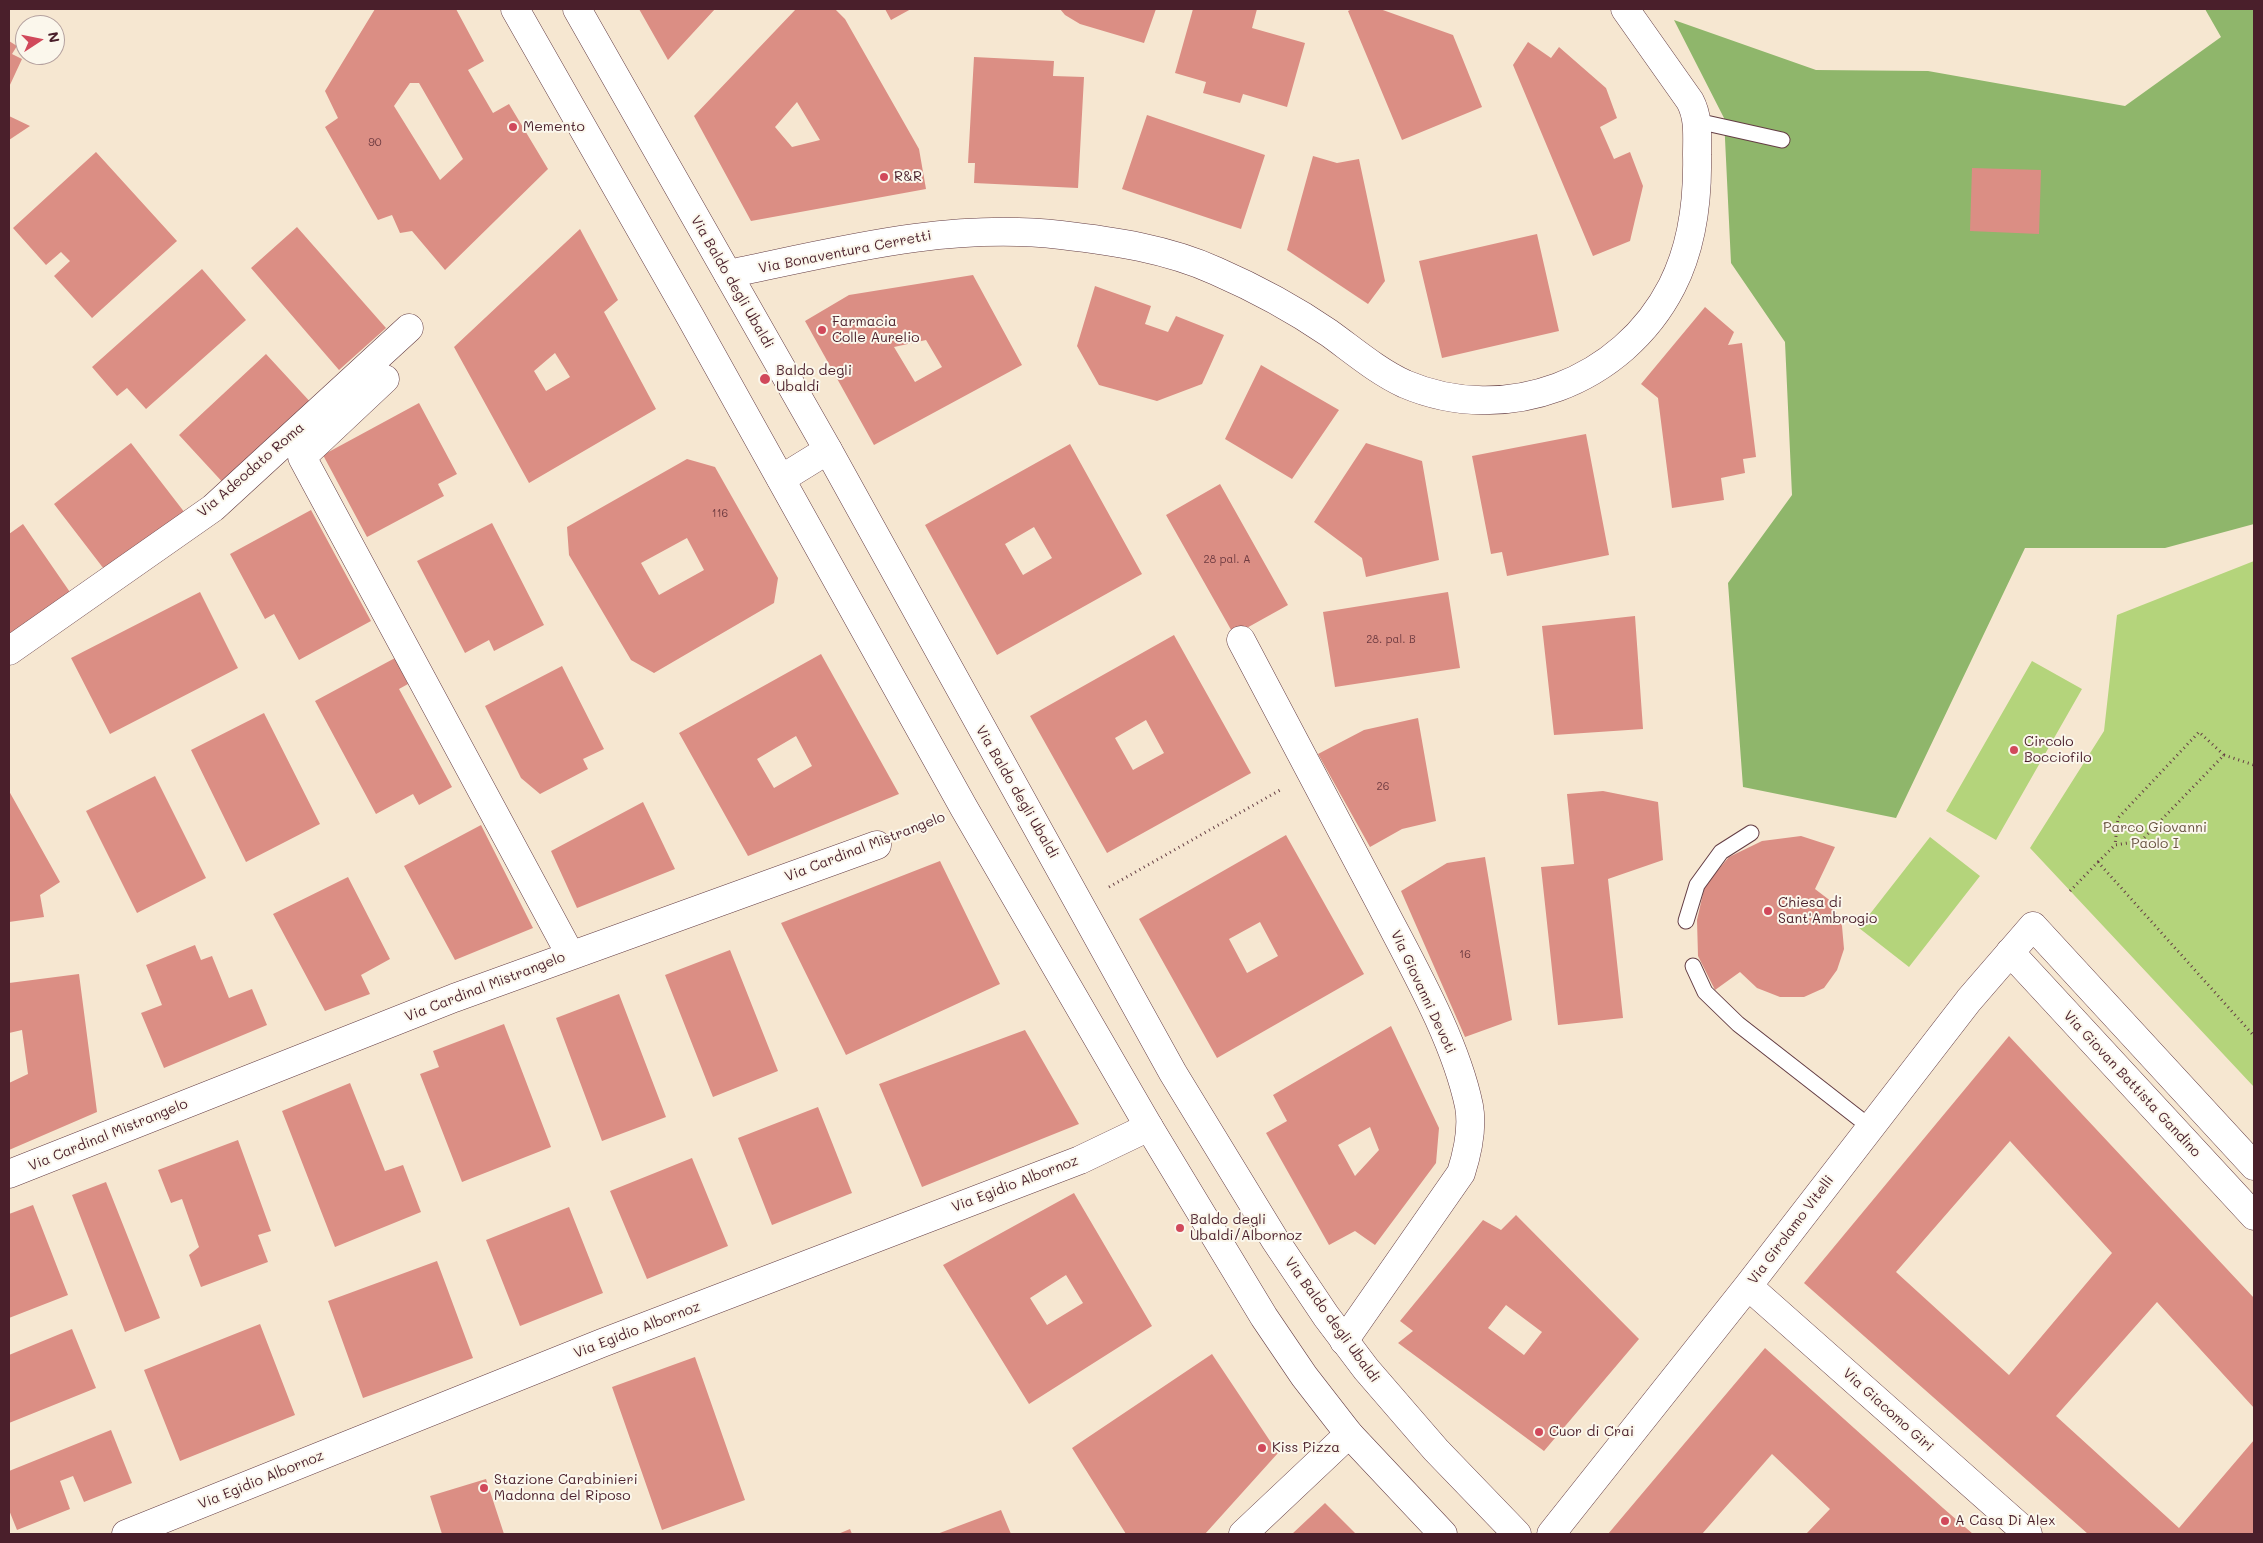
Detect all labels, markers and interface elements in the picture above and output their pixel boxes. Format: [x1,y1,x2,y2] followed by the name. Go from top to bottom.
[15,15,65,65] north arrow
[44,30,65,44] text: N
[523,119,585,135] place label: Memento
[507,121,519,133] marker: Memento
[368,136,382,150] house number: 90
[894,169,922,185] place label: R&R
[878,171,890,183] marker: R&R
[687,213,777,351] street label: Via Baldo degli Ubaldi
[757,227,933,277] street label: Via Bonaventura Cerretti
[832,314,920,347] place label: Farmacia Colle Aurelio
[816,324,828,336] marker: Farmacia Colle Aurelio
[776,363,852,396] place label: Baldo degli Ubaldi
[758,372,772,386] marker: Baldo degli Ubaldi
[194,419,308,521] street label: Via Adeodato Roma
[712,507,728,521] house number: 116
[1203,553,1251,567] house number: 28 pal. A
[1366,633,1416,647] house number: 28. pal. B
[972,723,1062,861] street label: Via Baldo degli Ubaldi
[2024,734,2092,766] place label: Circolo Bocciofilo
[2008,744,2020,756] marker: Circolo Bocciofilo
[1377,780,1389,794] house number: 26
[782,809,948,885] street label: Via Cardinal Mistrangelo
[2103,820,2207,852] park label: Parco Giovanni Paolo I
[1778,895,1877,928] place label: Chiesa di Sant'Ambrogio
[1762,905,1774,917] marker: Chiesa di Sant'Ambrogio
[1387,928,1459,1056] street label: Via Giovanni Devoti
[1459,948,1471,962] house number: 16
[402,949,568,1025] street label: Via Cardinal Mistrangelo
[2060,1007,2204,1161] street label: Via Giovan Battista Gandino
[26,1095,190,1175] street label: Via Cardinal Mistrangelo
[949,1152,1081,1216] street label: Via Egidio Albornoz
[1745,1172,1837,1288] street label: Via Girolamo Vitelli
[1190,1212,1302,1244] place label: Baldo degli Ubaldi/Albornoz
[1174,1222,1186,1234] marker: Baldo degli Ubaldi/Albornoz
[1281,1254,1383,1386] street label: Via Baldo degli Ubaldi
[571,1298,703,1362] street label: Via Egidio Albornoz
[1839,1365,1937,1455] street label: Via Giacomo Giri
[1549,1424,1634,1440] place label: Cuor di Crai
[1533,1426,1545,1438] marker: Cuor di Crai
[1272,1440,1340,1456] place label: Kiss Pizza
[1256,1442,1268,1454] marker: Kiss Pizza
[196,1447,326,1513] street label: Via Egidio Albornoz
[494,1472,638,1504] place label: Stazione Carabinieri Madonna del Riposo
[478,1482,490,1494] marker: Stazione Carabinieri Madonna del Riposo
[1955,1513,2055,1529] place label: A Casa Di Alex
[1939,1515,1951,1527] marker: A Casa Di Alex

